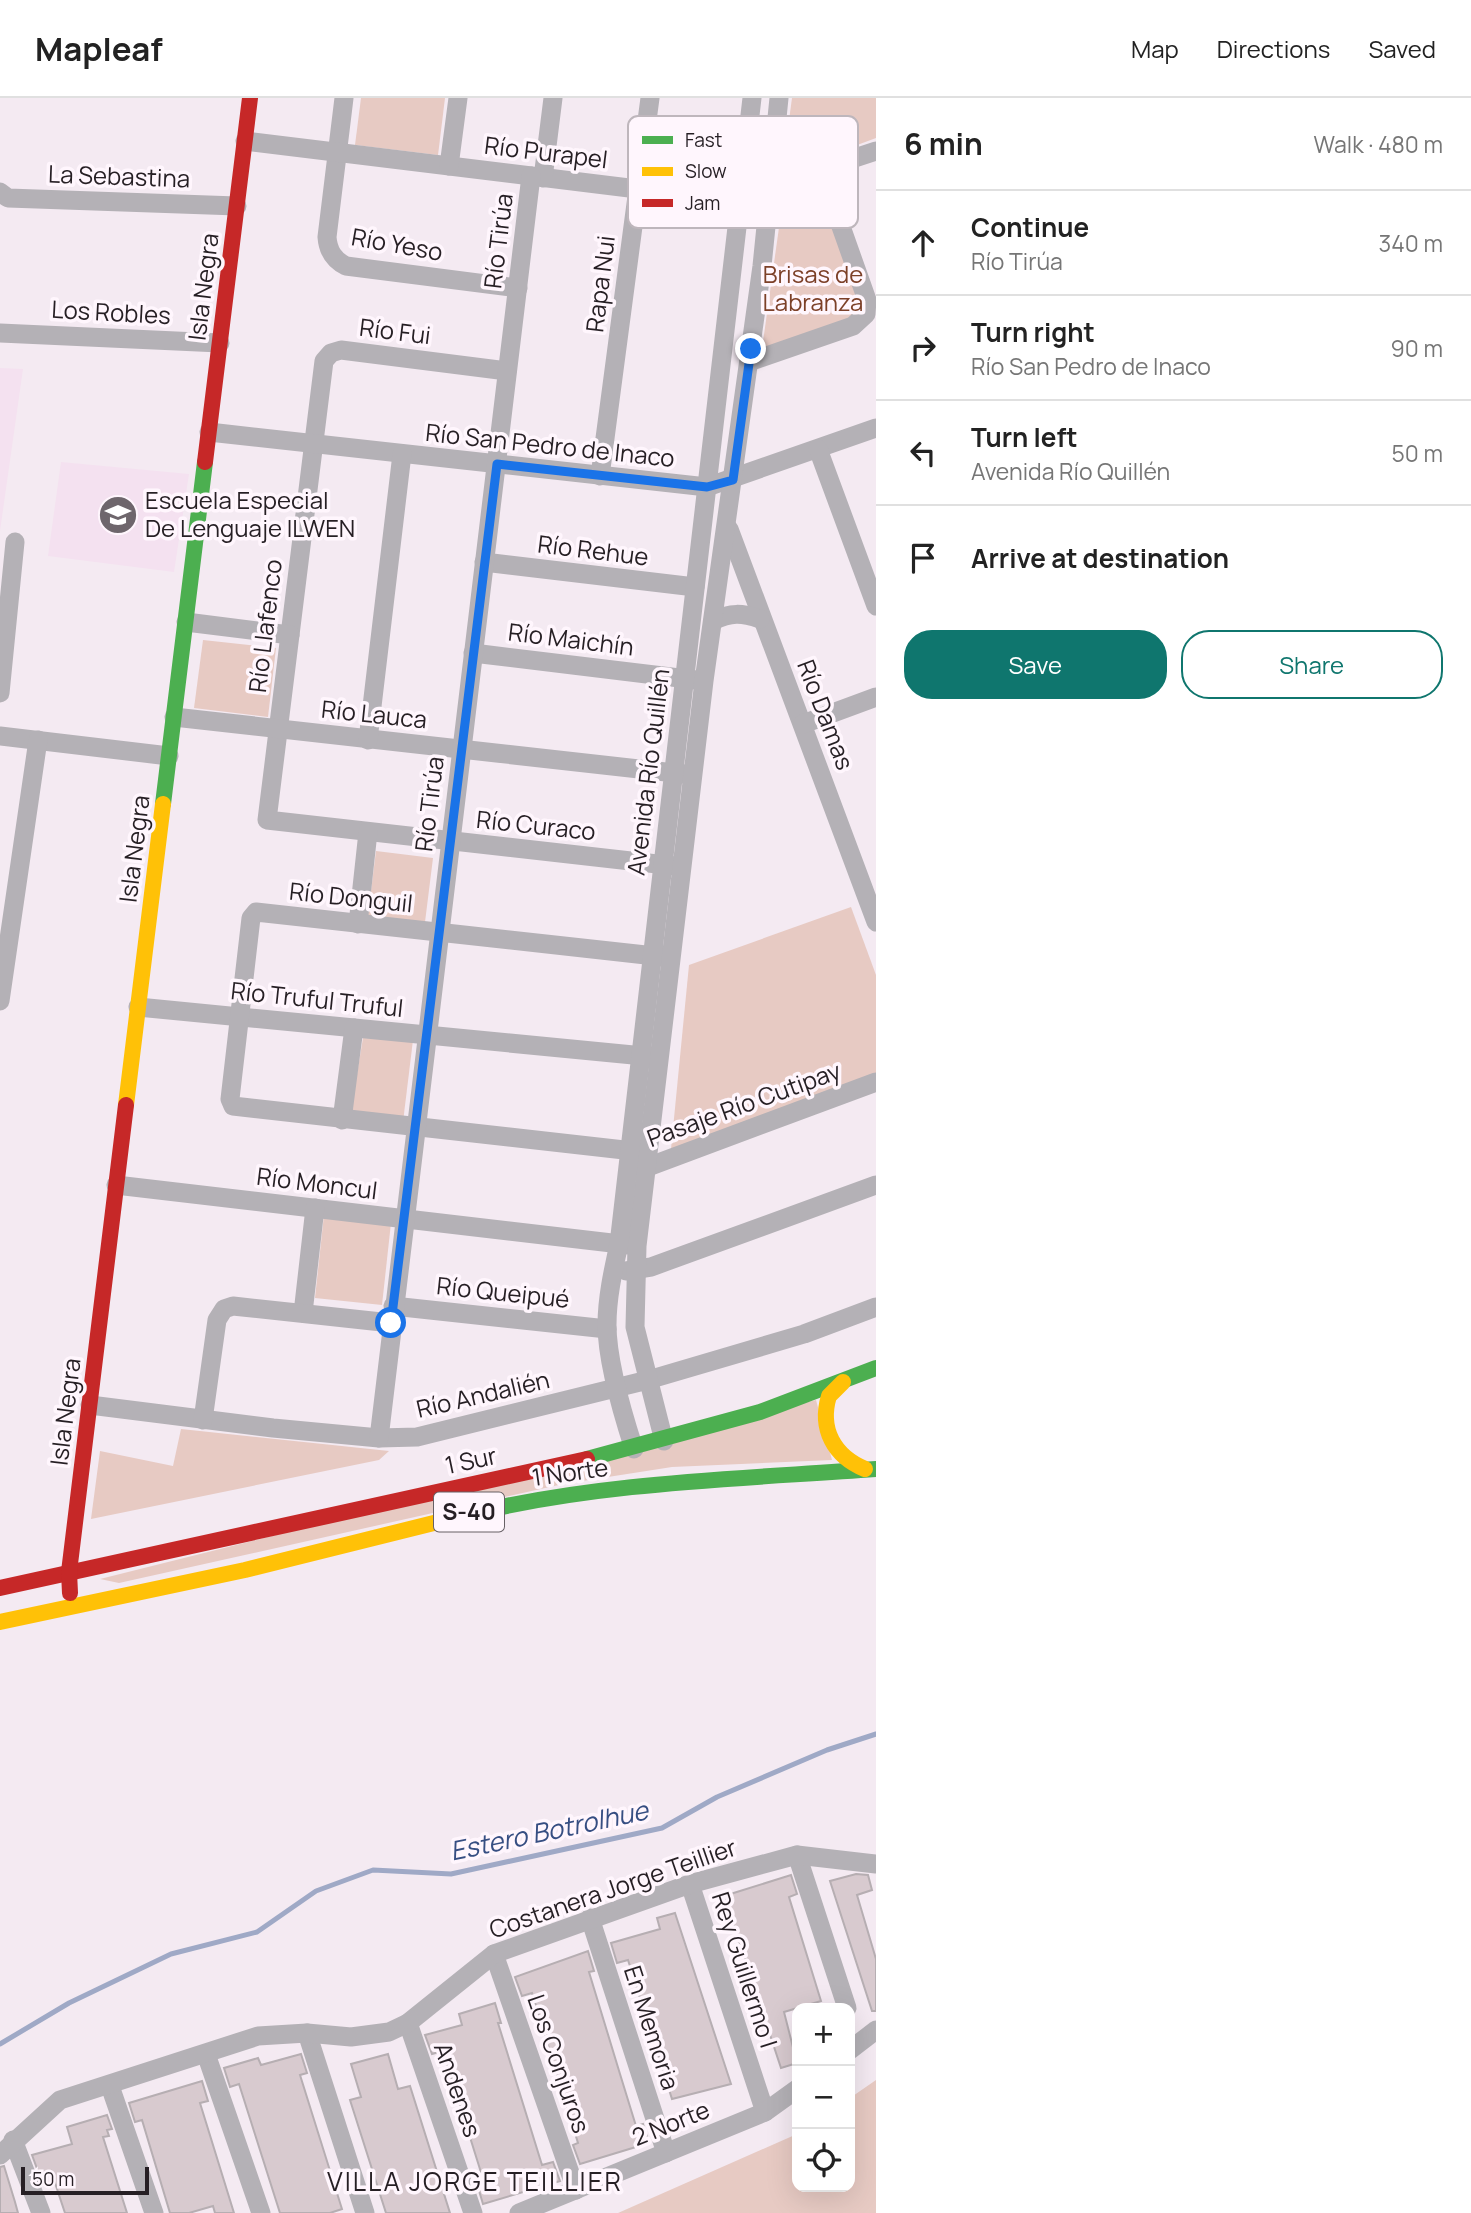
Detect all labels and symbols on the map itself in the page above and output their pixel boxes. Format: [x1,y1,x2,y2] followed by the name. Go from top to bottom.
[628,116,858,228] legend
[685,127,722,153] text: Fast
[483,128,610,175] street label: Río Purapel
[47,157,191,194] street label: La Sebastina
[685,158,727,184] text: Slow
[685,190,720,216] text: Jam
[475,191,520,290] street label: Río Tirúa
[349,219,445,268] street label: Río Yeso
[180,231,225,342] street label: Isla Negra
[577,234,622,334] street label: Rapa Nui
[763,257,863,318] park label: Brisas de Labranza
[51,292,172,331] street label: Los Robles
[358,310,433,351] street label: Río Fui
[735,333,766,364] route end
[424,415,676,474] street label: Río San Pedro de Inaco
[145,483,355,544] place label: Escuela Especial De Lenguaje ILWEN
[97,494,139,536] school or university icon: Escuela Especial De Lenguaje ILWEN
[536,526,650,573] street label: Río Rehue
[240,557,289,694] street label: Río Llafenco
[507,614,636,663] street label: Río Maichín
[790,655,862,774] street label: Río Damas
[618,667,677,877] street label: Avenida Río Quillén
[320,692,429,735] street label: Río Lauca
[406,754,451,853] street label: Río Tirúa
[111,793,156,904] street label: Isla Negra
[475,802,597,847] street label: Río Curaco
[288,874,415,919] street label: Río Donguil
[229,973,405,1024] street label: Río Truful Truful
[642,1053,845,1154] street label: Pasaje Río Cutipay
[255,1159,379,1206] street label: Río Moncul
[435,1268,571,1315] street label: Río Queipué
[375,1307,406,1338] route start
[42,1356,87,1467] street label: Isla Negra
[413,1362,553,1425] street label: Río Andalién
[442,1438,500,1481] street label: 1 Sur
[530,1450,610,1493] street label: 1 Norte
[434,1492,504,1532] road number: S-40
[446,1791,653,1869] water label: Estero Botrolhue
[485,1830,741,1945] street label: Costanera Jorge Teillier
[705,1887,786,2052] street label: Rey Guillermo I
[617,1961,688,2094] street label: En Memoria
[520,1990,599,2137] street label: Los Conjuros
[427,2038,490,2141] street label: Andenes
[627,2092,714,2153] street label: 2 Norte
[327,2163,623,2199] district label: VILLA JORGE TEILLIER
[21,2164,149,2196] scale bar

